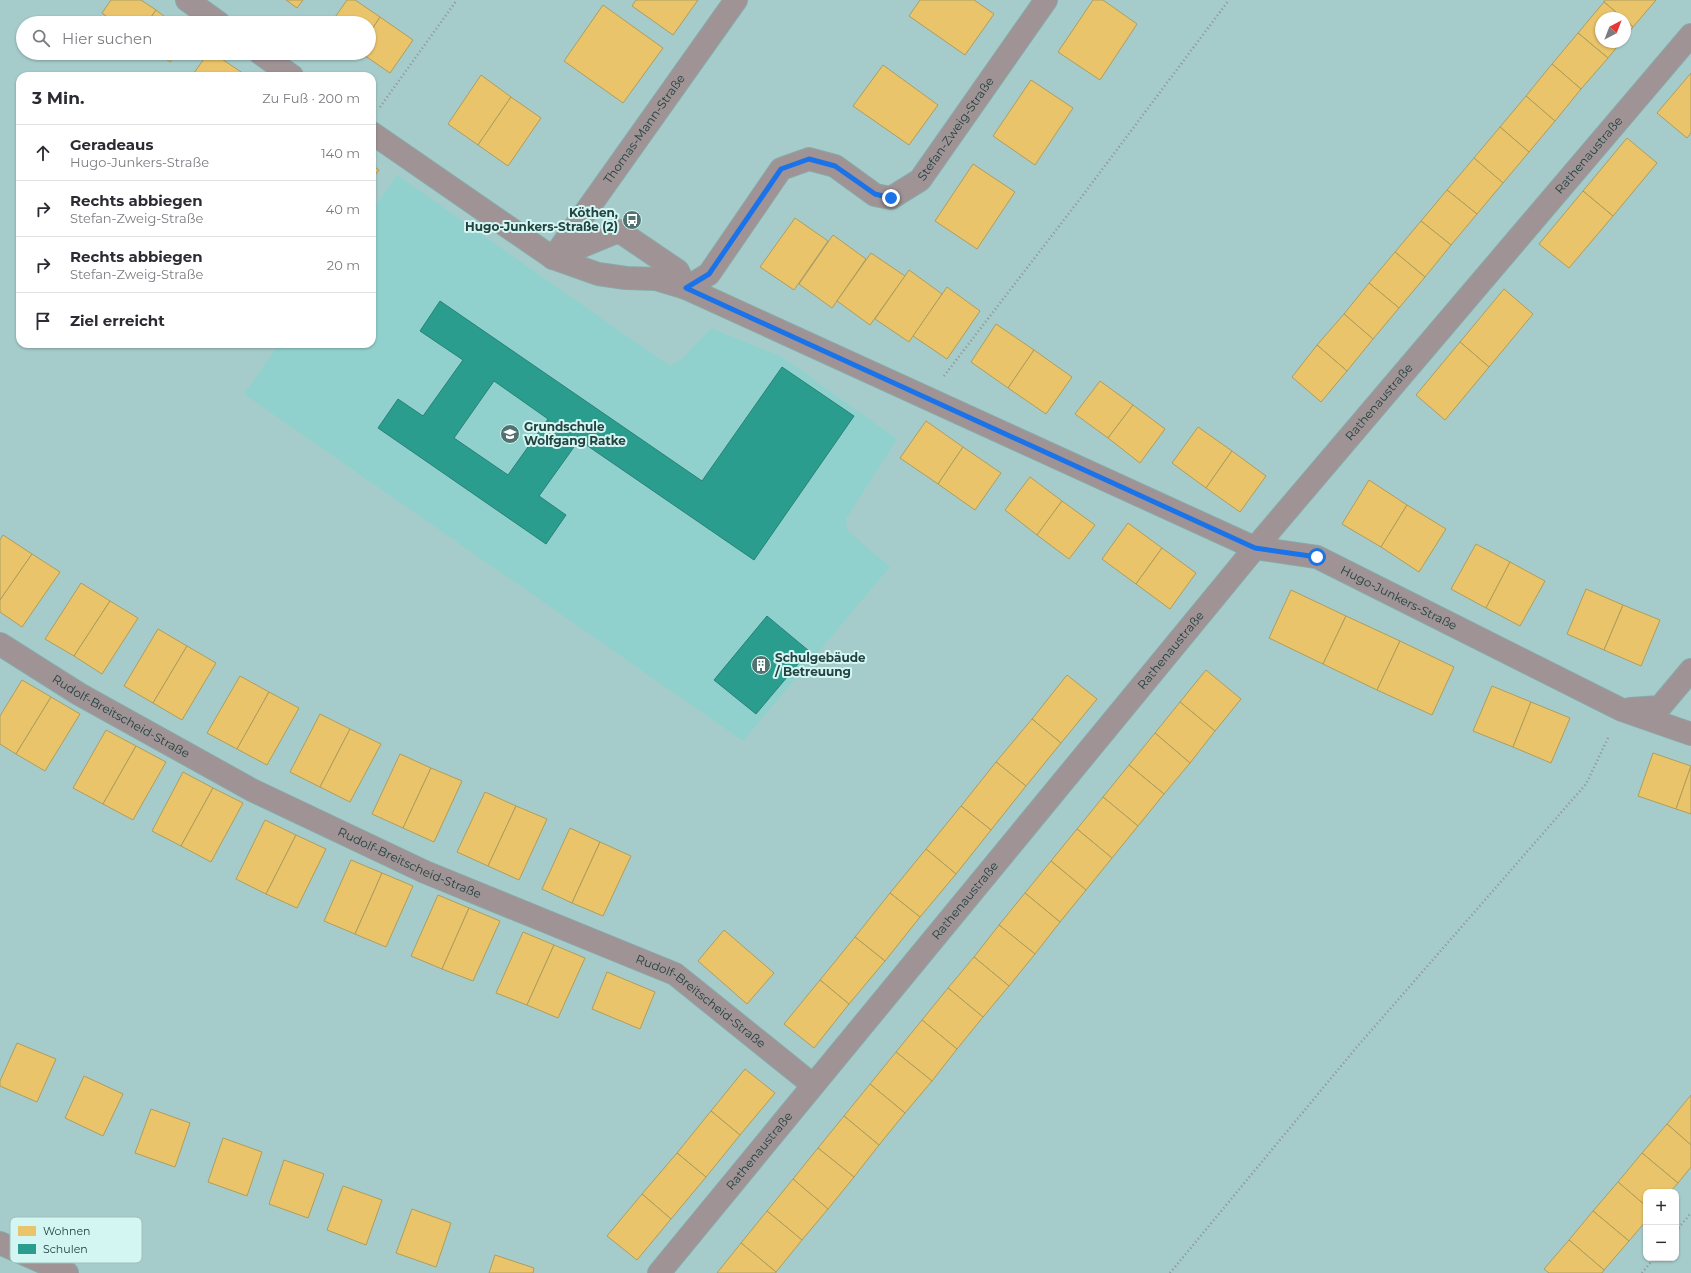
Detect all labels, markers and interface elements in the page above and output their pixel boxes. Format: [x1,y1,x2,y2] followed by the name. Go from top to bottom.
[1595,12,1631,48] north arrow
[16,16,376,60] search box
[30,27,52,49] icon: search
[62,29,152,48] text: Hier suchen
[600,71,688,187] street label: Thomas-Mann-Straße
[914,74,997,183] street label: Stefan-Zweig-Straße
[32,88,84,108] text: 3 Min.
[262,90,360,106] text: Zu Fuß · 200 m
[1551,113,1625,197] street label: Rathenaustraße
[70,135,153,154] text: Geradeaus
[32,142,54,164] icon: ahead
[321,145,360,161] text: 140 m
[70,154,209,170] text: Hugo-Junkers-Straße
[882,189,900,207] route end
[70,191,203,210] text: Rechts abbiegen
[32,198,54,220] icon: right
[326,201,360,217] text: 40 m
[465,205,618,234] place label: Köthen, Hugo-Junkers-Straße (2)
[621,209,643,231] bus stop icon: Köthen, Hugo-Junkers-Straße (2)
[70,210,203,226] text: Stefan-Zweig-Straße
[70,247,203,266] text: Rechts abbiegen
[32,254,54,276] icon: right
[327,257,360,273] text: 20 m
[70,266,203,282] text: Stefan-Zweig-Straße
[32,310,54,332] icon: arrive
[70,311,165,330] text: Ziel erreicht
[1342,360,1416,443] street label: Rathenaustraße
[524,419,626,448] place label: Grundschule Wolfgang Ratke
[499,423,521,445] school or university icon: Grundschule Wolfgang Ratke
[1308,548,1326,566] route start
[1338,562,1460,633] street label: Hugo-Junkers-Straße
[1134,608,1207,692] street label: Rathenaustraße
[774,650,866,679] place label: Schulgebäude / Betreuung
[750,654,772,676] building icon: Schulgebäude / Betreuung
[50,671,193,761] street label: Rudolf-Breitscheid-Straße
[336,824,484,901] street label: Rudolf-Breitscheid-Straße
[928,858,1001,942] street label: Rathenaustraße
[634,951,769,1051] street label: Rudolf-Breitscheid-Straße
[722,1109,795,1193] street label: Rathenaustraße
[1643,1189,1679,1261] map controls
[1643,1189,1679,1225] button: +
[10,1217,142,1263] legend
[43,1224,90,1238] text: Wohnen
[1643,1225,1679,1261] button: −
[43,1242,88,1256] text: Schulen

